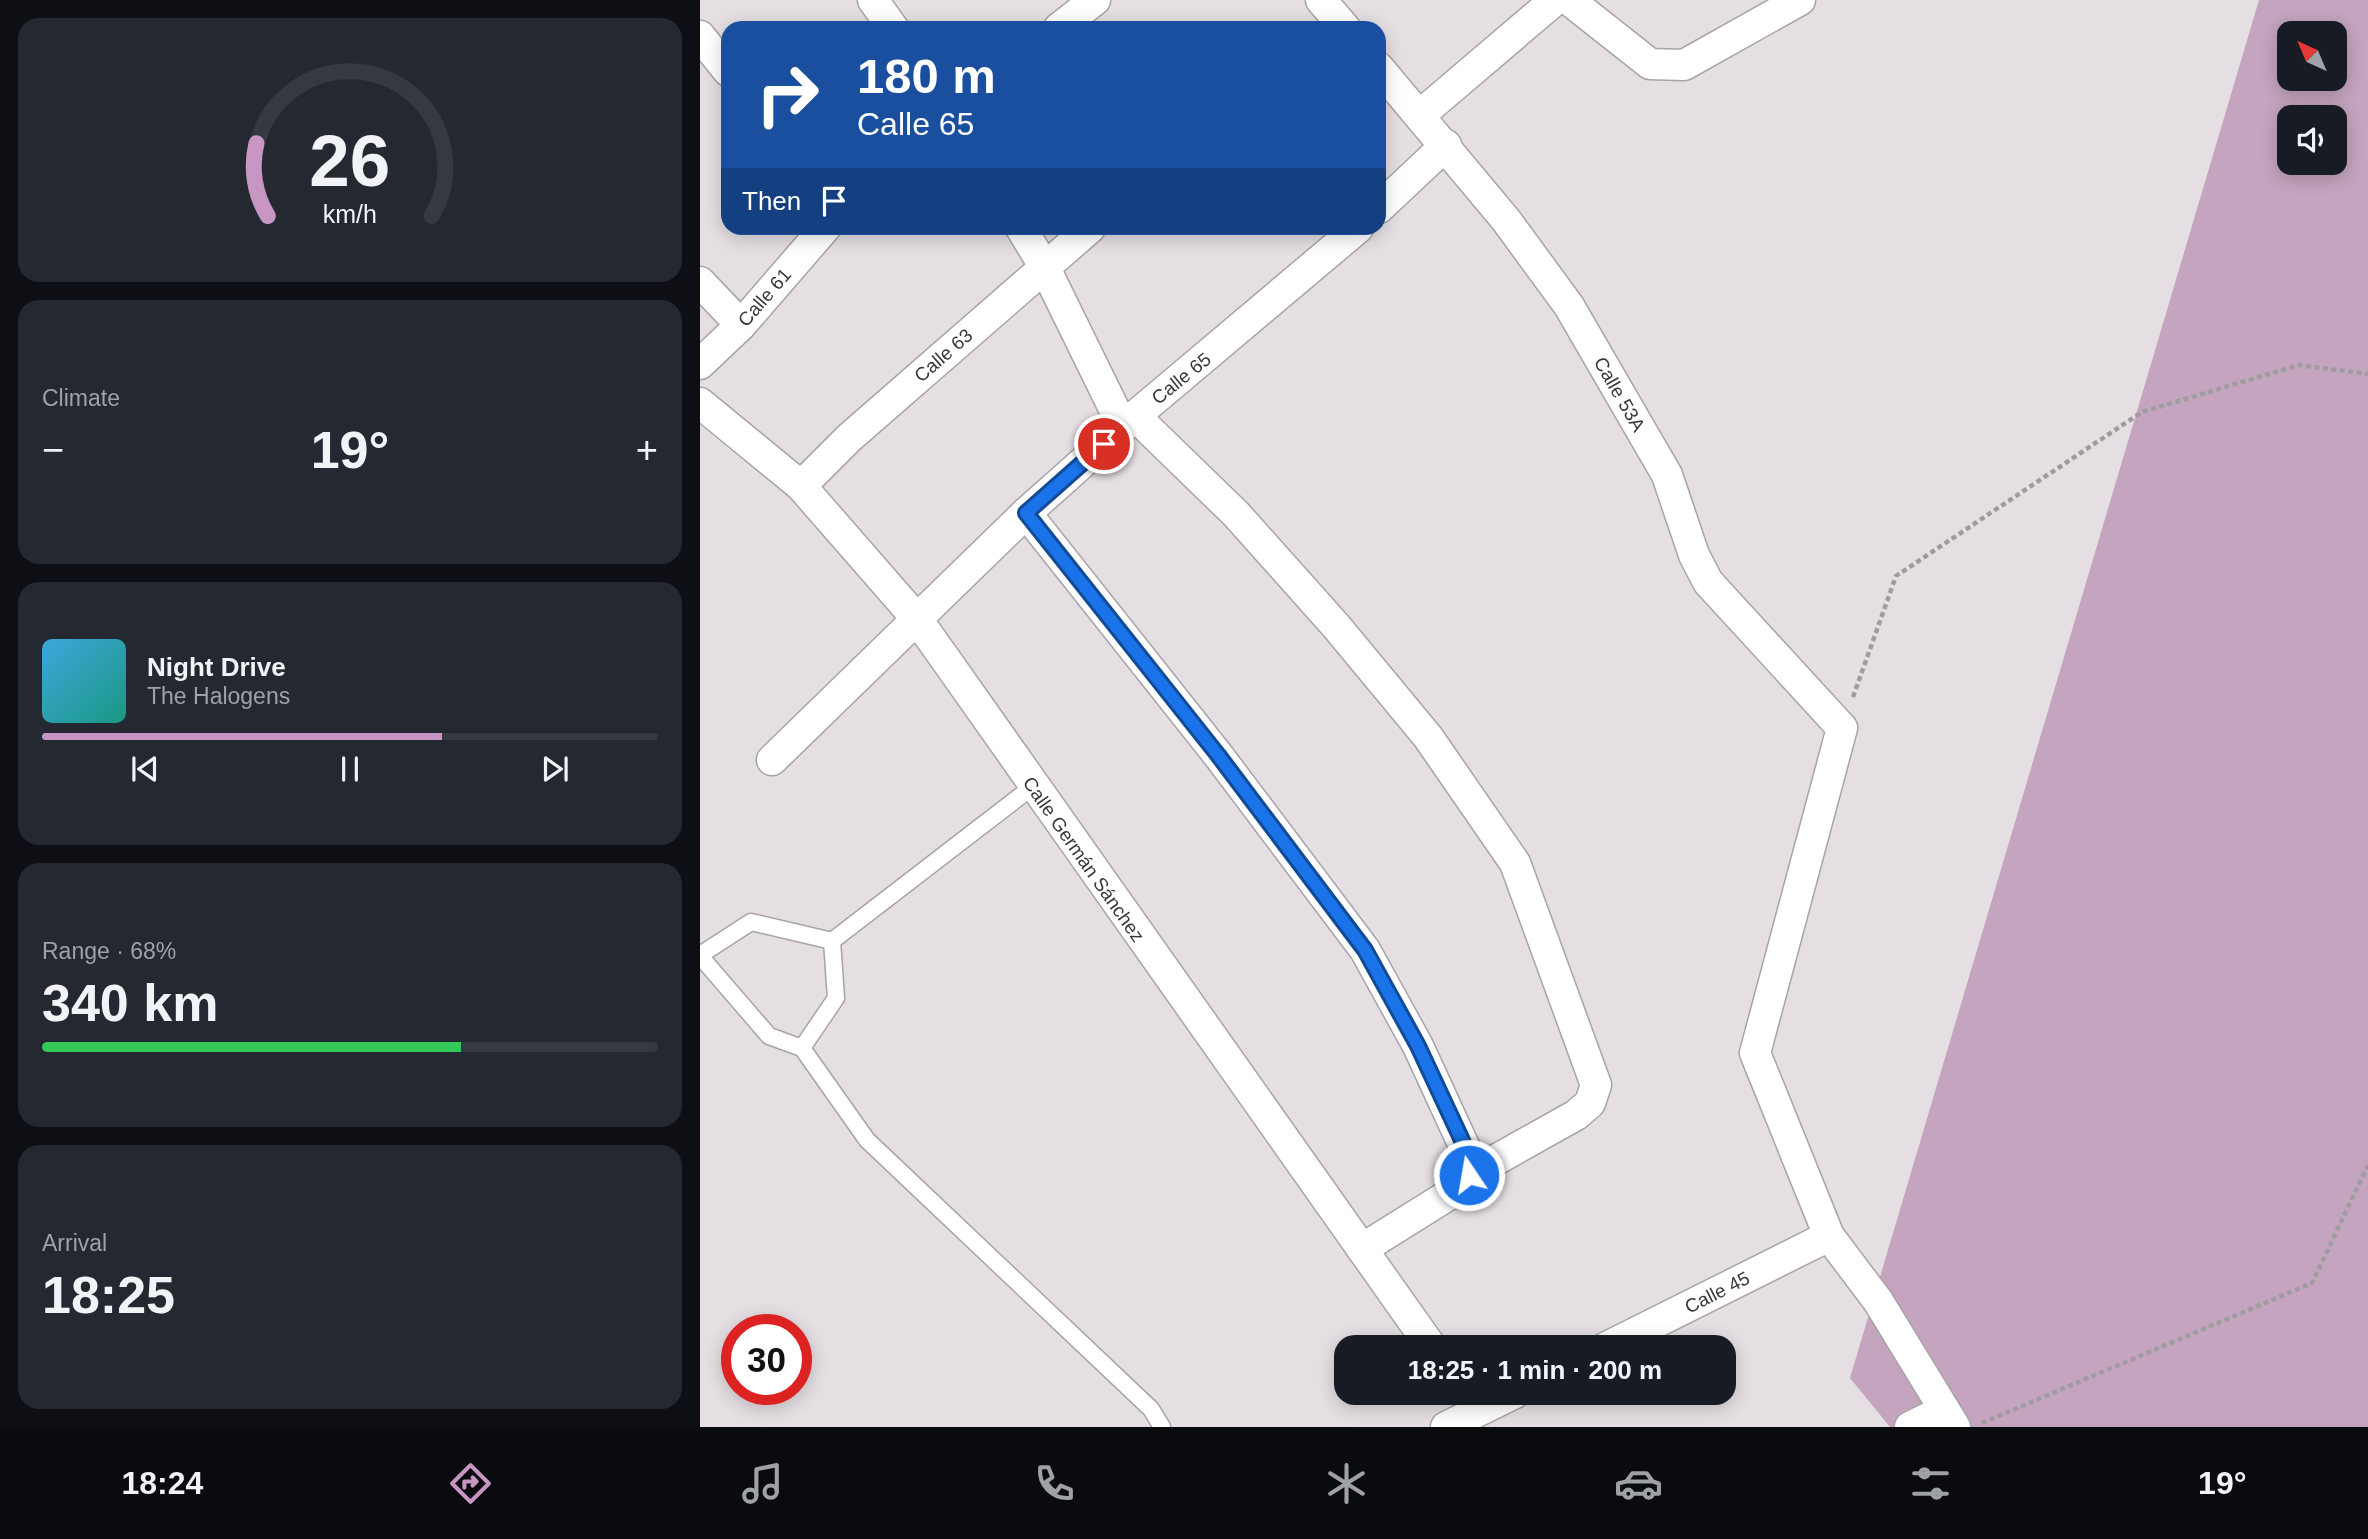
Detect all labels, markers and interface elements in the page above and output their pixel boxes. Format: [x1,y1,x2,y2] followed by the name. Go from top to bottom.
[2277,21,2347,91] north arrow
[2277,21,2347,175] map controls
[742,49,833,140] icon: right
[857,49,996,103] text: 180 m
[2277,105,2347,175] button: sound
[857,106,974,142] text: Calle 65
[310,120,390,201] text: 26
[815,182,853,220] icon: arrive
[742,186,801,216] text: Then
[323,200,377,228] text: km/h
[734,264,795,331] street label: Calle 61
[910,325,977,386] street label: Calle 63
[1148,348,1215,408] street label: Calle 65
[1590,353,1649,435] street label: Calle 53A
[42,385,120,411] text: Climate
[1074,414,1134,474] pin
[311,421,389,479] text: 19°
[1085,425,1123,463] icon: arrive
[42,429,64,471] text: −
[636,429,658,471] text: +
[147,652,286,682] text: Night Drive
[147,683,290,709] text: The Halogens
[126,750,164,788] icon: previous
[331,750,369,788] icon: pause
[536,750,574,788] icon: next
[1019,773,1149,946] street label: Calle Germán Sánchez
[42,938,176,964] text: Range · 68%
[42,974,218,1032] text: 340 km
[1432,1138,1506,1212] position arrow
[42,1230,107,1256] text: Arrival
[42,1266,175,1324] text: 18:25
[1681,1267,1753,1318] street label: Calle 45
[721,1314,812,1405] speed limit sign: 30
[1408,1355,1662,1385] text: 18:25 · 1 min · 200 m
[446,1459,495,1508] icon: directions
[738,1459,787,1508] icon: music
[1030,1459,1079,1508] icon: phone
[1322,1459,1371,1508] icon: climate
[1614,1459,1663,1508] icon: car
[1906,1459,1955,1508] icon: filters
[121,1465,203,1501] text: 18:24
[2198,1465,2247,1501] text: 19°

